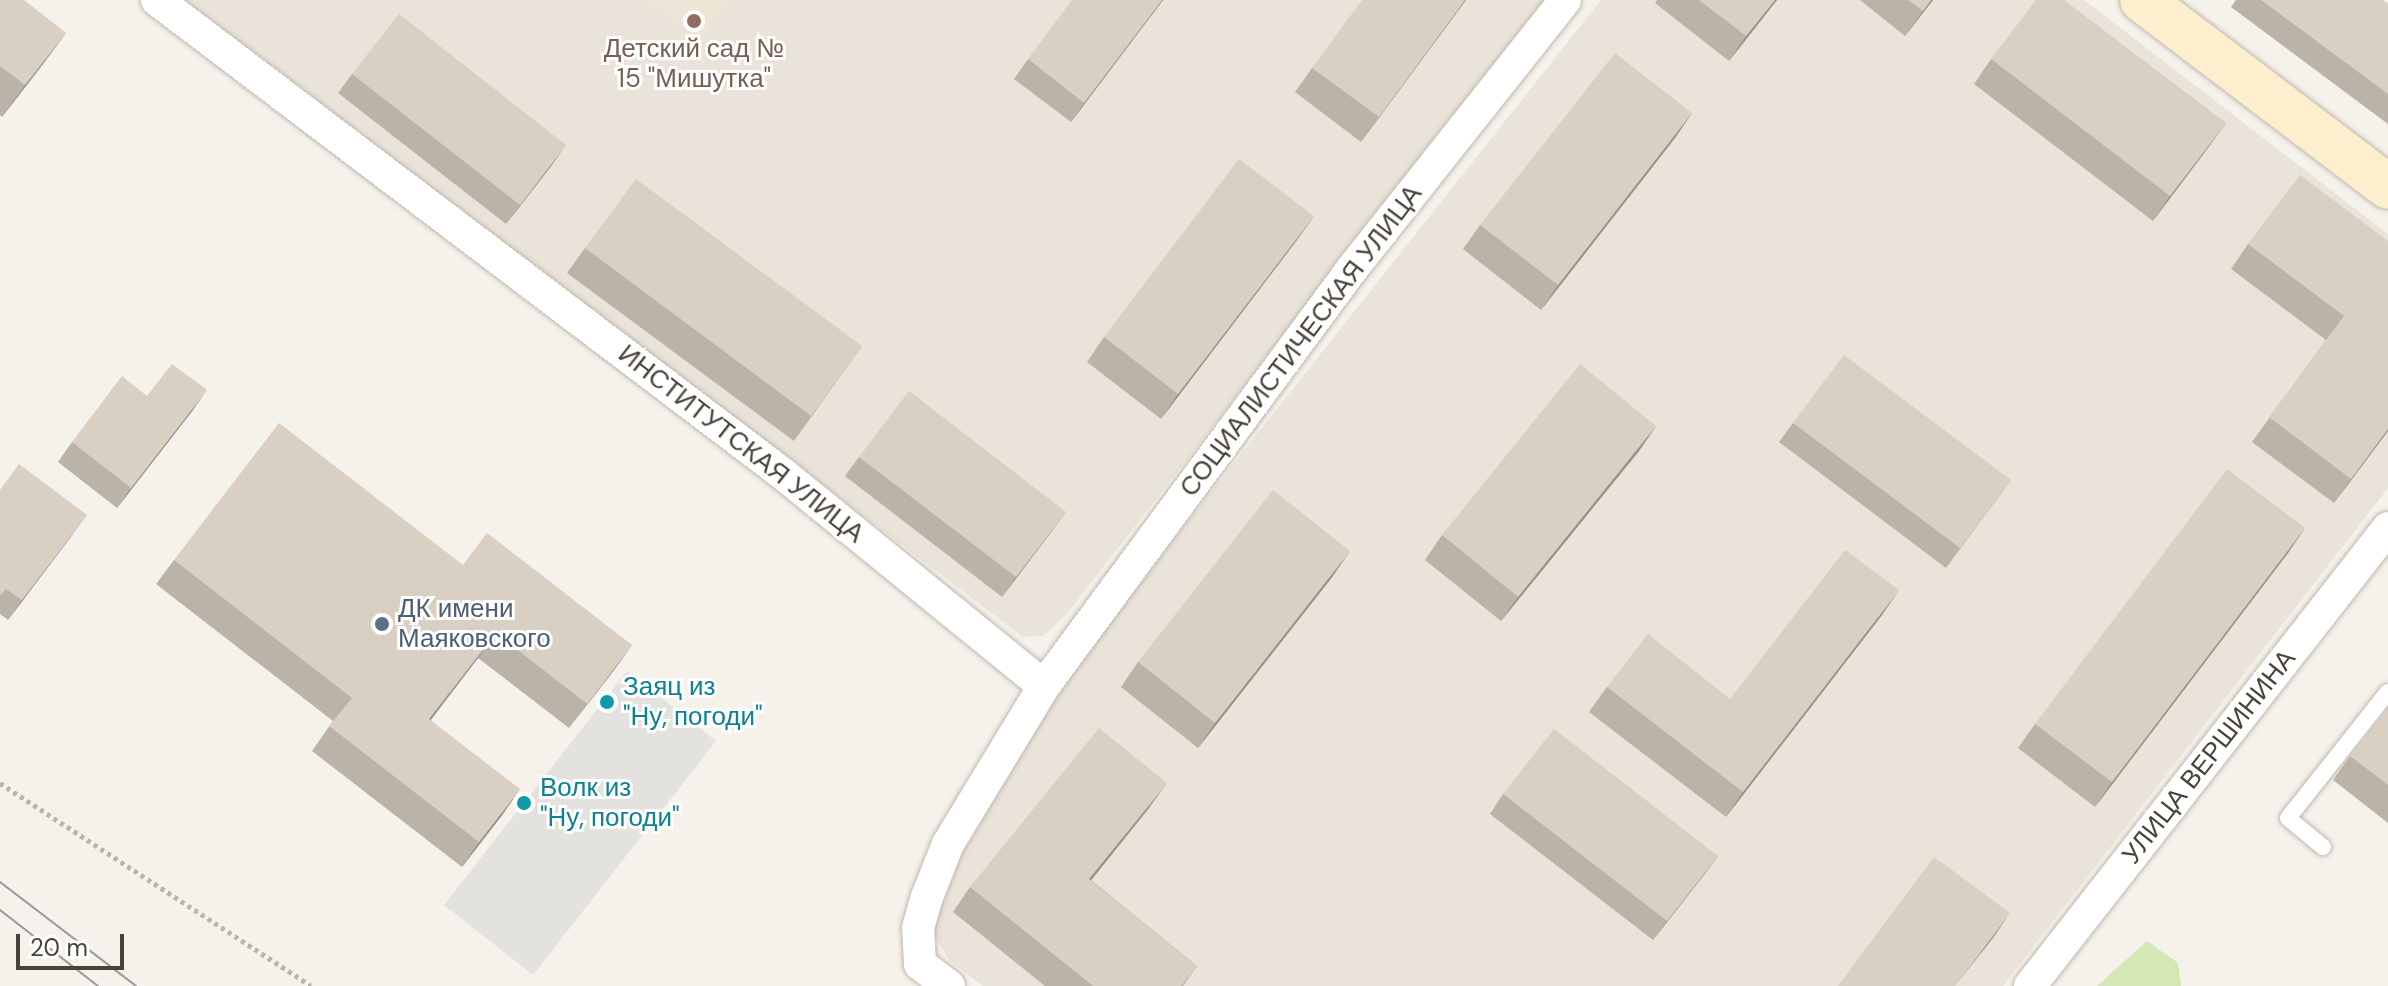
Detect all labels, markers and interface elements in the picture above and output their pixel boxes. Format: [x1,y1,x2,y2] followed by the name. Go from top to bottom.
[685,12,703,30] marker: Детский сад № 15 "Мишутка"
[604,33,784,94] place label: Детский сад № 15 "Мишутка"
[1174,179,1428,503] street label: СОЦИАЛИСТИЧЕСКАЯ УЛИЦА
[612,338,870,550] street label: ИНСТИТУТСКАЯ УЛИЦА
[398,593,551,654] place label: ДК имени Маяковского
[373,615,391,633] marker: ДК имени Маяковского
[2116,644,2302,870] street label: УЛИЦА ВЕРШИНИНА
[623,671,763,732] place label: Заяц из "Ну, погоди"
[598,693,616,711] marker: Заяц из "Ну, погоди"
[540,772,680,834] place label: Волк из "Ну, погоди"
[515,794,533,812] marker: Волк из "Ну, погоди"
[20,918,128,968] scale bar
[30,932,88,963] text: 20 m

